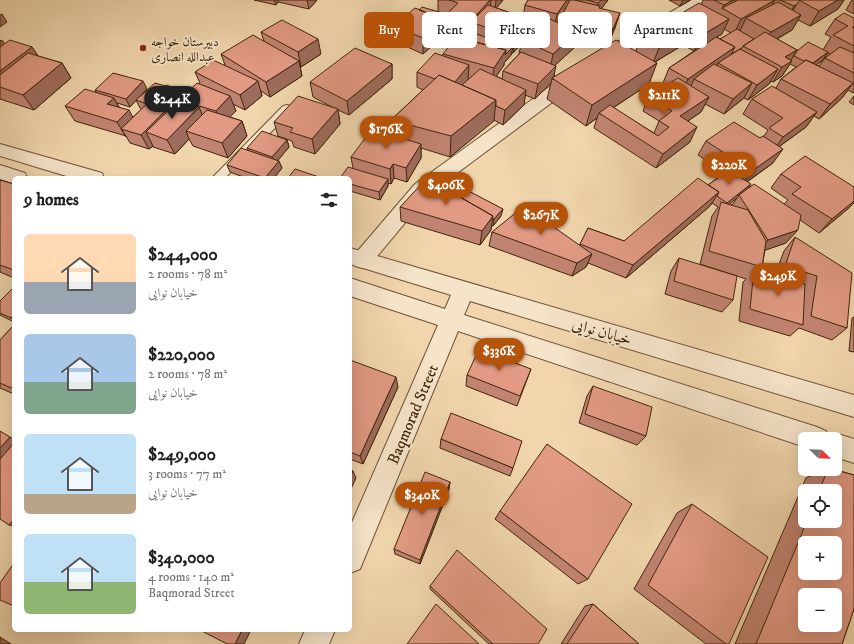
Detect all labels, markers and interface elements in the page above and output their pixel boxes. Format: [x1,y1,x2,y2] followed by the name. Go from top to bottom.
[364,12,414,48] chip: Buy
[422,12,477,48] chip: Rent
[485,12,550,48] chip: Filters
[558,12,612,48] chip: New
[620,12,707,48] chip: Apartment
[151,34,219,65] place label: دبیرستان خواجه عبدالله انصاری
[138,43,148,53] marker: دبیرستان خواجه عبدالله انصاری
[636,82,692,116] pin: $211K
[144,86,200,120] pin: $244K
[648,87,680,103] text: $211K
[153,91,191,107] text: $244K
[358,116,414,150] pin: $176K
[369,121,403,137] text: $176K
[701,152,757,186] pin: $220K
[711,157,747,173] text: $220K
[418,172,474,206] pin: $406K
[427,177,465,193] text: $406K
[24,189,79,211] text: 9 homes
[318,189,340,211] icon: filters
[513,202,569,236] pin: $267K
[523,207,559,223] text: $267K
[148,244,218,266] text: $244,000
[56,250,104,298] icon: home
[750,263,806,297] pin: $249K
[148,266,227,282] text: 2 rooms · 78 m²
[760,268,796,284] text: $249K
[148,285,198,301] text: خیابان نوایی
[570,314,634,350] street label: خیابان نوایی
[471,338,527,372] pin: $336K
[483,343,515,359] text: $336K
[148,344,215,366] text: $220,000
[56,350,104,398] icon: home
[383,361,443,467] street label: Baqmorad Street
[148,366,227,382] text: 2 rooms · 78 m²
[148,385,198,401] text: خیابان نوایی
[798,432,842,476] north arrow
[798,432,842,632] map controls
[148,444,216,466] text: $249,000
[56,450,104,498] icon: home
[148,466,226,482] text: 3 rooms · 77 m²
[394,482,450,516] pin: $340K
[798,484,842,528] button: locate
[148,485,198,501] text: خیابان نوایی
[404,487,440,503] text: $340K
[798,536,842,580] button: +
[148,547,215,569] text: $340,000
[56,550,104,598] icon: home
[148,569,234,585] text: 4 rooms · 140 m²
[148,585,235,601] text: Baqmorad Street
[798,588,842,632] button: −

